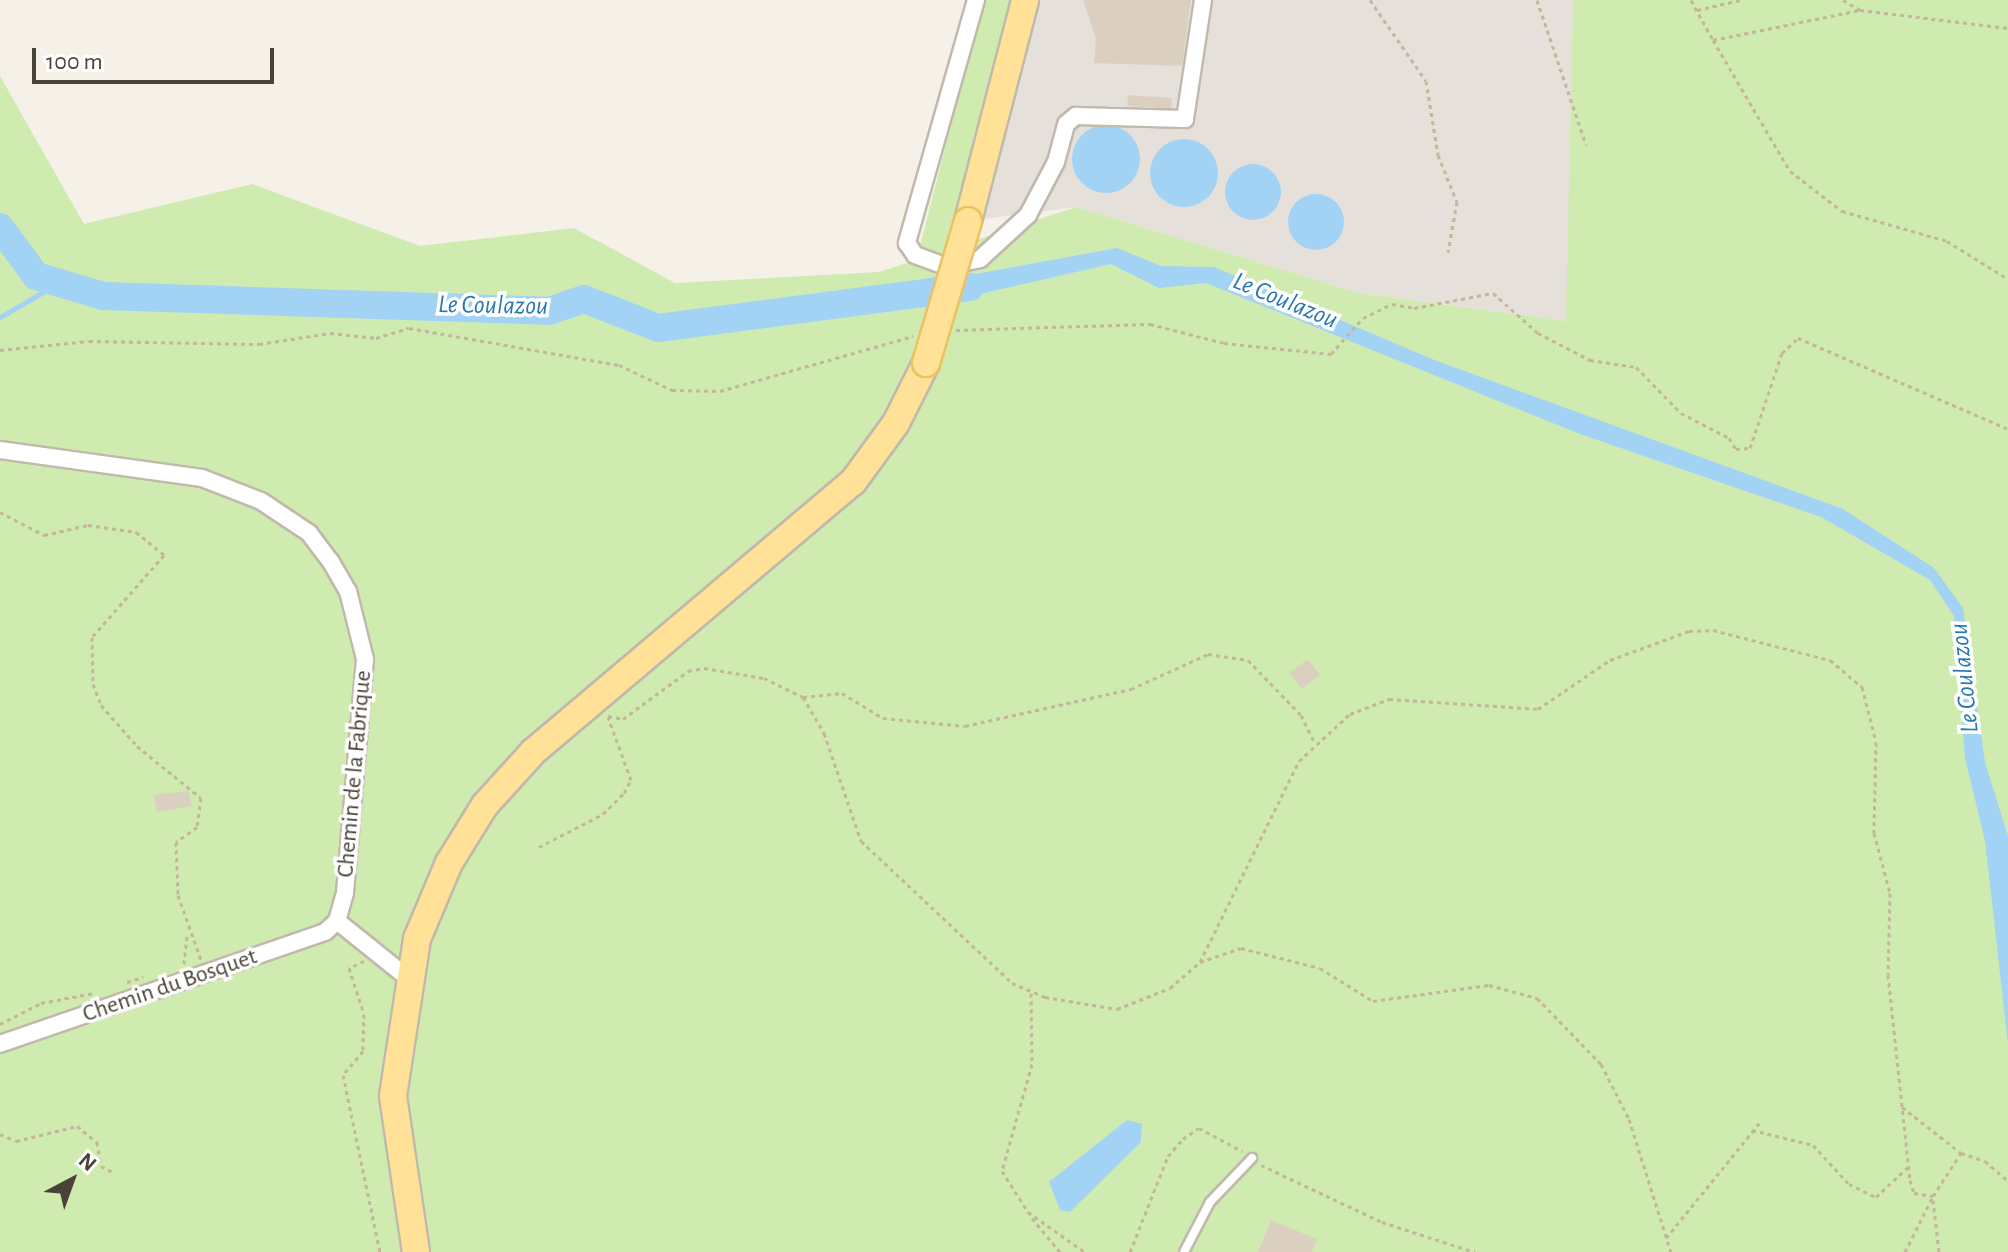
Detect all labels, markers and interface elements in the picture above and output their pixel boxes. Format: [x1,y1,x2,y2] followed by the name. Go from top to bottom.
[36,32,278,82] scale bar
[46,50,103,74] text: 100 m
[1228,266,1342,336] water label: Le Coulazou
[437,289,549,323] water label: Le Coulazou
[1944,621,1986,735] water label: Le Coulazou
[332,669,378,879] street label: Chemin de la Fabrique
[79,943,261,1029] street label: Chemin du Bosquet
[32,1140,112,1220] north arrow
[75,1149,101,1175] text: N

